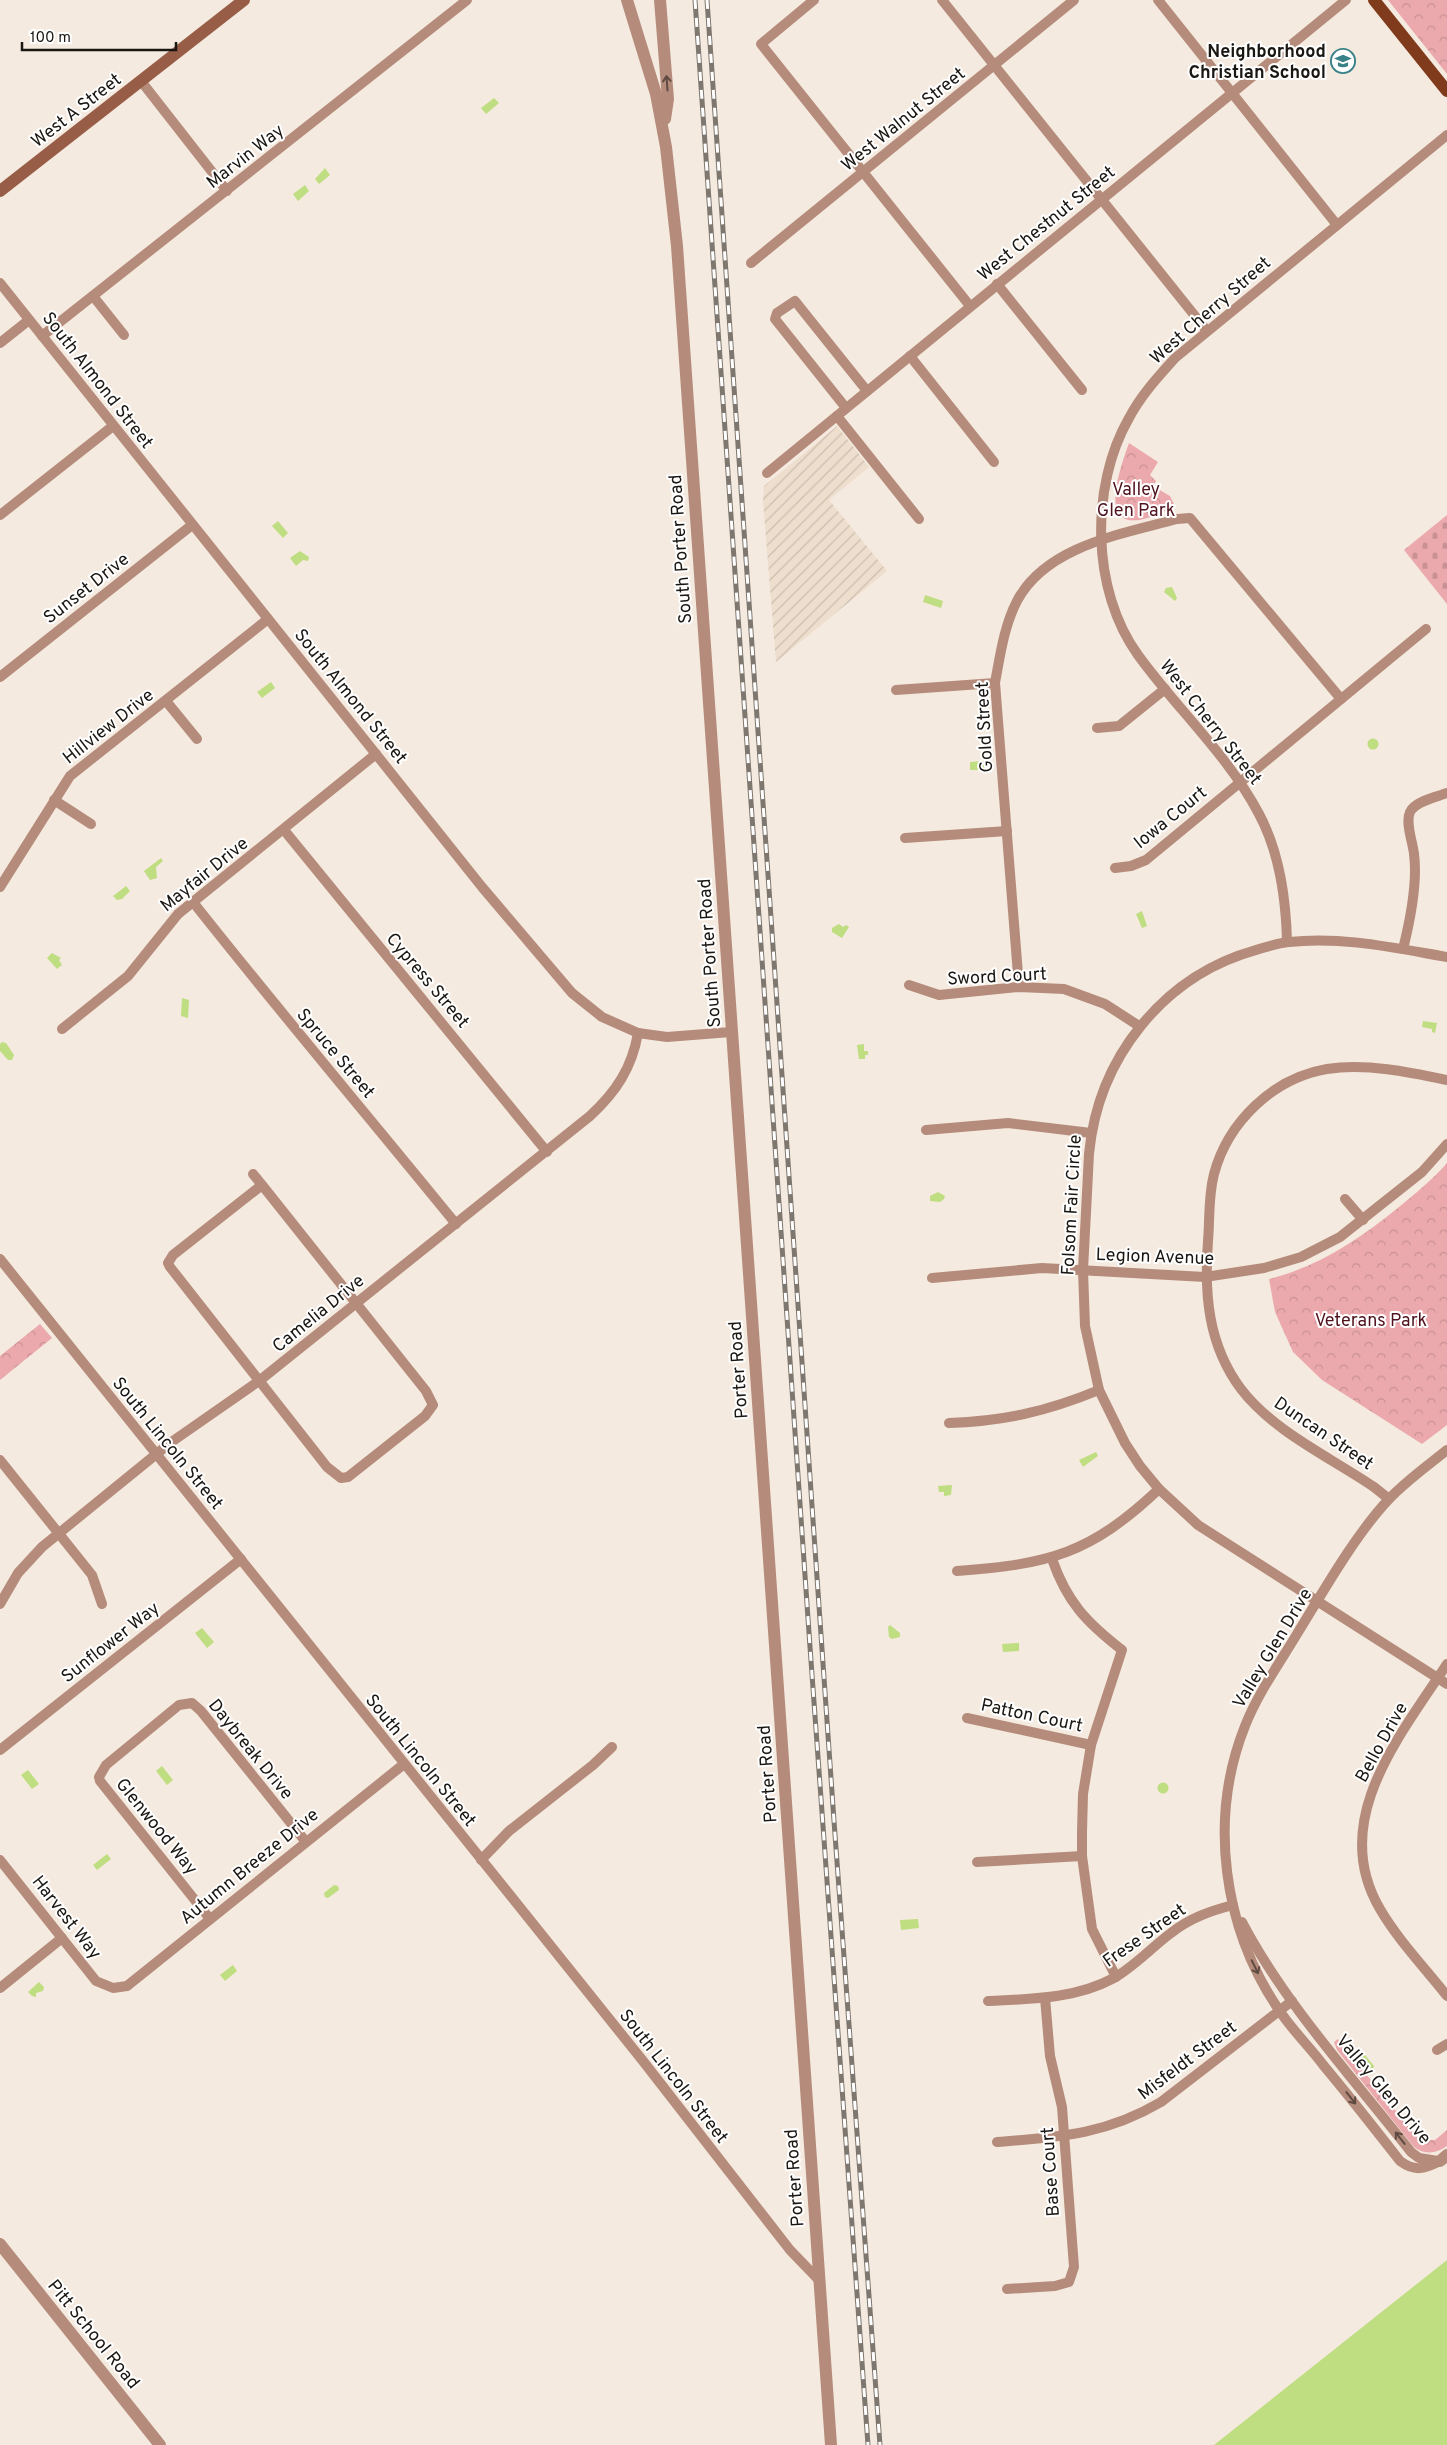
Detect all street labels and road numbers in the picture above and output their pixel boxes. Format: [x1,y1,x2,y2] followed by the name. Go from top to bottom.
[837,63,971,177] street label: West Walnut Street
[27,69,127,154] street label: West A Street
[203,120,289,195] street label: Marvin Way
[974,162,1120,287] street label: West Chestnut Street
[1146,252,1276,370] street label: West Cherry Street
[36,308,157,454] street label: South Almond Street
[665,474,698,624] street label: South Porter Road
[39,549,134,630] street label: Sunset Drive
[288,625,411,769] street label: South Almond Street
[1154,656,1266,790] street label: West Cherry Street
[972,681,999,773] street label: Gold Street
[59,684,159,770] street label: Hillview Drive
[1130,782,1212,855] street label: Iowa Court
[156,833,254,918] street label: Mayfair Drive
[694,878,727,1028] street label: South Porter Road
[380,928,474,1034] street label: Cypress Street
[947,963,1048,992] street label: Sword Court
[291,1004,379,1104] street label: Spruce Street
[1057,1134,1088,1276] street label: Folsom Fair Circle
[1095,1244,1215,1271] street label: Legion Avenue
[268,1270,370,1358] street label: Camelia Drive
[725,1320,754,1420] street label: Porter Road
[106,1373,227,1515] street label: South Lincoln Street
[1269,1392,1377,1476] street label: Duncan Street
[1228,1584,1318,1713] street label: Valley Glen Drive
[57,1598,165,1689] street label: Sunflower Way
[359,1690,480,1832] street label: South Lincoln Street
[979,1694,1085,1739] street label: Patton Court
[202,1695,297,1805] street label: Daybreak Drive
[1351,1699,1414,1787] street label: Bello Drive
[754,1724,783,1824] street label: Porter Road
[110,1774,202,1880] street label: Glenwood Way
[176,1804,324,1930] street label: Autumn Breeze Drive
[26,1871,106,1964] street label: Harvest Way
[1099,1899,1191,1973] street label: Frese Street
[613,2005,732,2149] street label: South Lincoln Street
[1134,2017,1242,2106] street label: Misfeldt Street
[1330,2030,1436,2150] street label: Valley Glen Drive
[1037,2126,1066,2217] street label: Base Court
[781,2128,810,2228] street label: Porter Road
[42,2276,144,2394] street label: Pitt School Road

